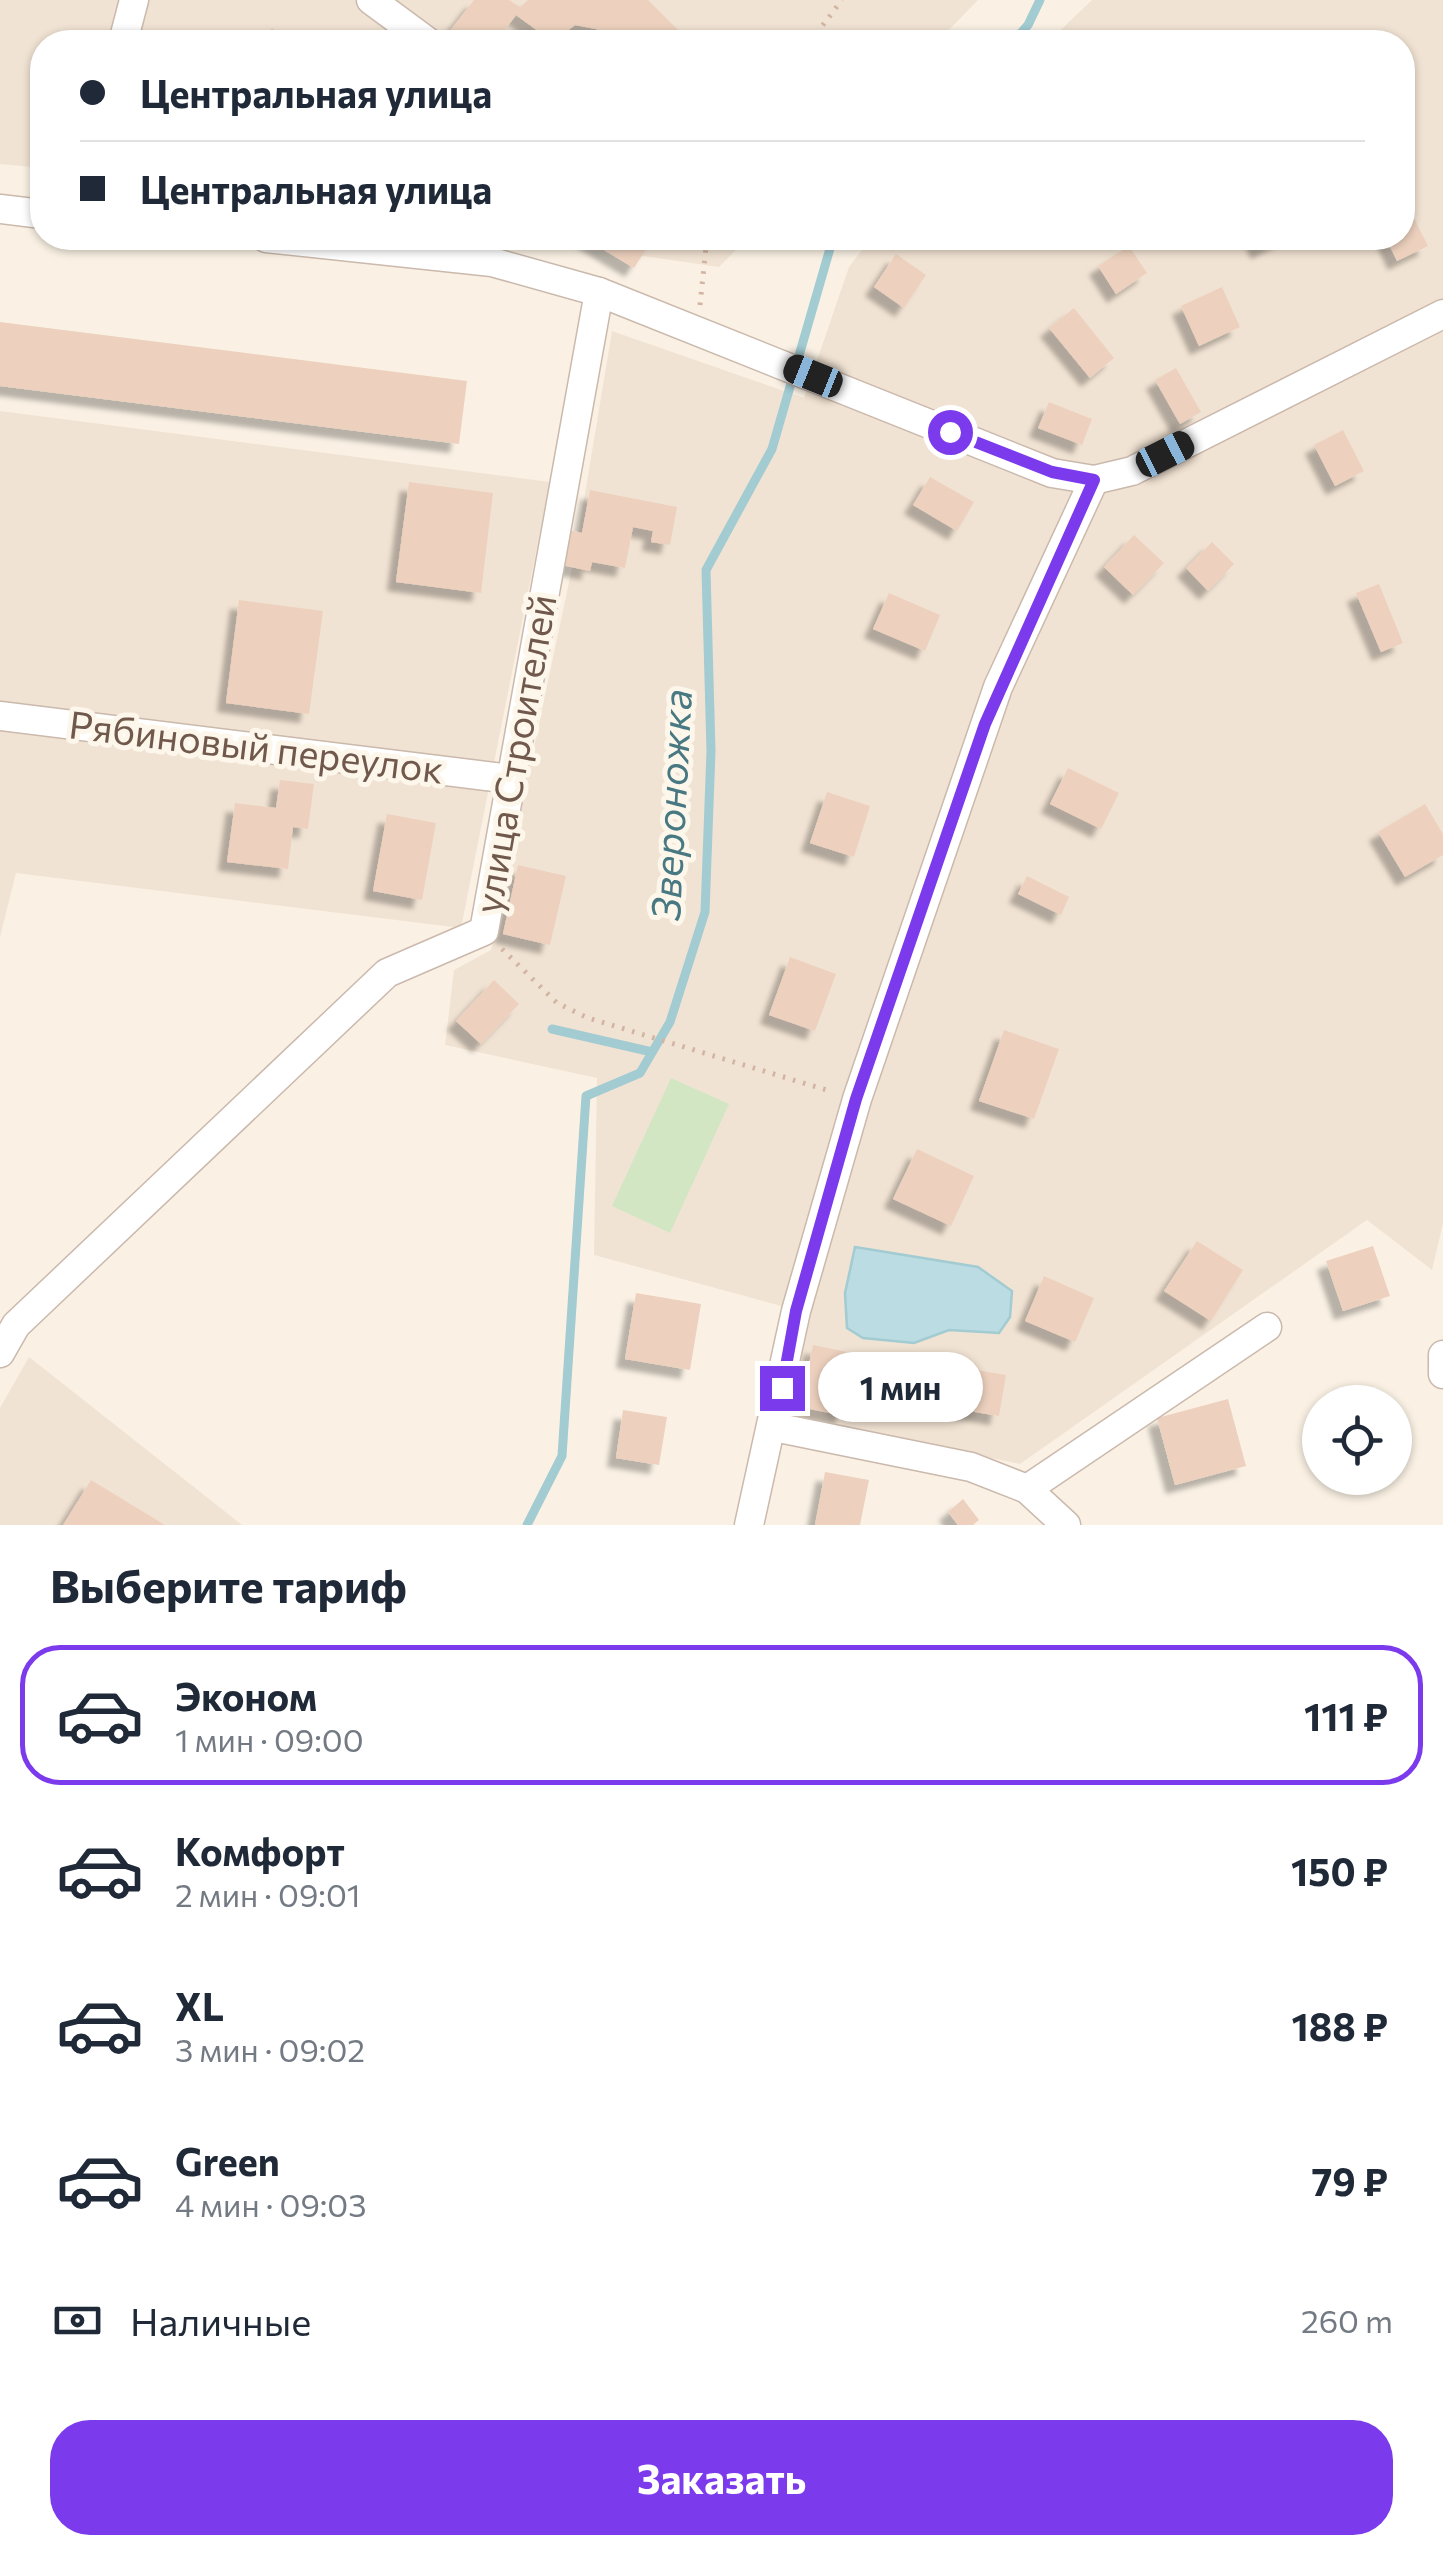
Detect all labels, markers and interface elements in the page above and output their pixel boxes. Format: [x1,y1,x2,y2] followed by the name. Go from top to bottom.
[140,69,492,116] text: Центральная улица
[140,165,492,212] text: Центральная улица
[780,351,846,401] car
[928,410,973,455] route start
[1131,427,1199,481] car
[462,591,565,917] street label: улица Строителей
[639,688,700,922] water label: Звероножка
[67,699,446,792] street label: Рябиновый переулок
[817,1353,982,1423] callout: 1 мин
[760,1366,805,1411] route end
[860,1367,941,1407] text: 1 мин
[1302,1385,1412,1495] map controls
[1302,1385,1412,1495] button: locate
[50,1557,407,1612] text: Выберите тариф
[55,1670,145,1760] icon: car
[175,1672,317,1719] text: Эконом
[1304,1692,1388,1739] text: 111 ₽
[175,1719,364,1759] text: 1 мин · 09:00
[55,1825,145,1915] icon: car
[175,1827,345,1874] text: Комфорт
[1291,1847,1388,1894] text: 150 ₽
[175,1874,360,1914] text: 2 мин · 09:01
[55,1980,145,2070] icon: car
[175,1982,224,2029] text: XL
[1291,2002,1388,2049] text: 188 ₽
[175,2029,365,2069] text: 3 мин · 09:02
[55,2135,145,2225] icon: car
[175,2137,280,2184] text: Green
[1312,2157,1388,2204] text: 79 ₽
[175,2184,366,2224] text: 4 мин · 09:03
[50,2293,105,2348] icon: cash
[130,2297,311,2344] text: Наличные
[1301,2300,1393,2340] text: 260 m
[50,2420,1393,2535] button: Заказать

